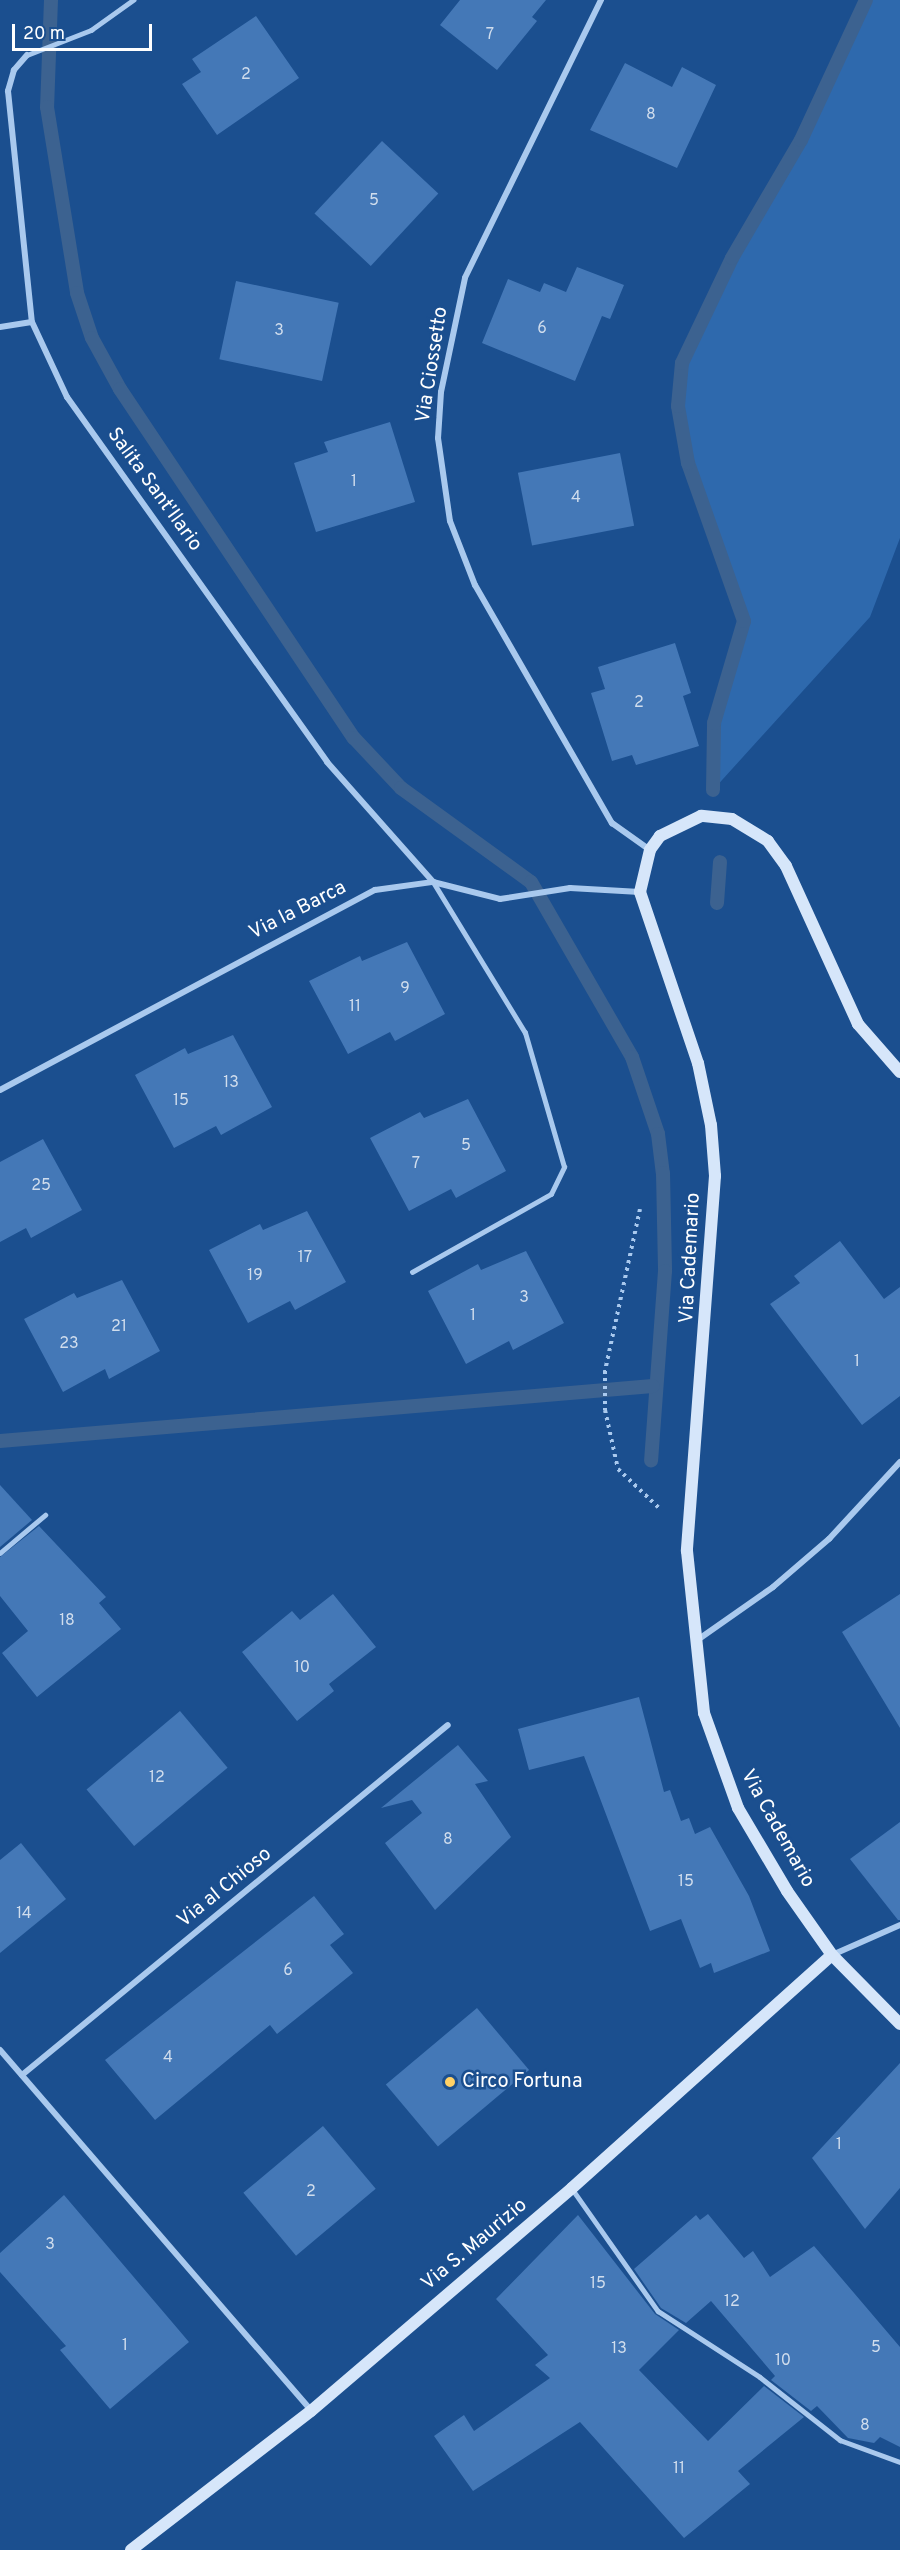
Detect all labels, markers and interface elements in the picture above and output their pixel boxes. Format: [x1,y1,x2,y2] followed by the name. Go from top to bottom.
[15,12,154,50] scale bar
[23,23,65,46] text: 20 m
[486,25,494,45] house number: 7
[241,65,251,85] house number: 2
[646,105,656,125] house number: 8
[369,191,379,211] house number: 5
[412,305,454,425] street label: Via Ciossetto
[537,319,547,339] house number: 6
[274,321,284,341] house number: 3
[101,424,207,556] street label: Salita Sant'Ilario
[351,472,357,492] house number: 1
[571,488,581,508] house number: 4
[634,693,644,713] house number: 2
[246,876,350,946] street label: Via la Barca
[400,979,410,999] house number: 9
[349,997,361,1017] house number: 11
[223,1073,239,1093] house number: 13
[173,1091,189,1111] house number: 15
[461,1136,471,1156] house number: 5
[412,1154,420,1174] house number: 7
[31,1176,51,1196] house number: 25
[676,1192,706,1324] street label: Via Cademario
[298,1248,312,1268] house number: 17
[247,1266,263,1286] house number: 19
[519,1288,529,1308] house number: 3
[470,1306,476,1326] house number: 1
[111,1317,127,1337] house number: 21
[59,1334,79,1354] house number: 23
[854,1352,860,1372] house number: 1
[59,1611,75,1631] house number: 18
[294,1658,310,1678] house number: 10
[735,1766,819,1892] street label: Via Cademario
[149,1768,165,1788] house number: 12
[443,1830,453,1850] house number: 8
[173,1843,277,1933] street label: Via al Chioso
[678,1872,694,1892] house number: 15
[16,1904,32,1924] house number: 14
[283,1961,293,1981] house number: 6
[163,2048,173,2068] house number: 4
[462,2070,582,2094] place label: Circo Fortuna
[443,2075,457,2089] marker: Circo Fortuna
[836,2135,842,2155] house number: 1
[306,2182,316,2202] house number: 2
[417,2194,533,2296] street label: Via S. Maurizio
[45,2235,55,2255] house number: 3
[590,2274,606,2294] house number: 15
[724,2292,740,2312] house number: 12
[122,2336,128,2356] house number: 1
[871,2338,881,2358] house number: 5
[611,2339,627,2359] house number: 13
[775,2351,791,2371] house number: 10
[860,2416,870,2436] house number: 8
[673,2459,685,2479] house number: 11

